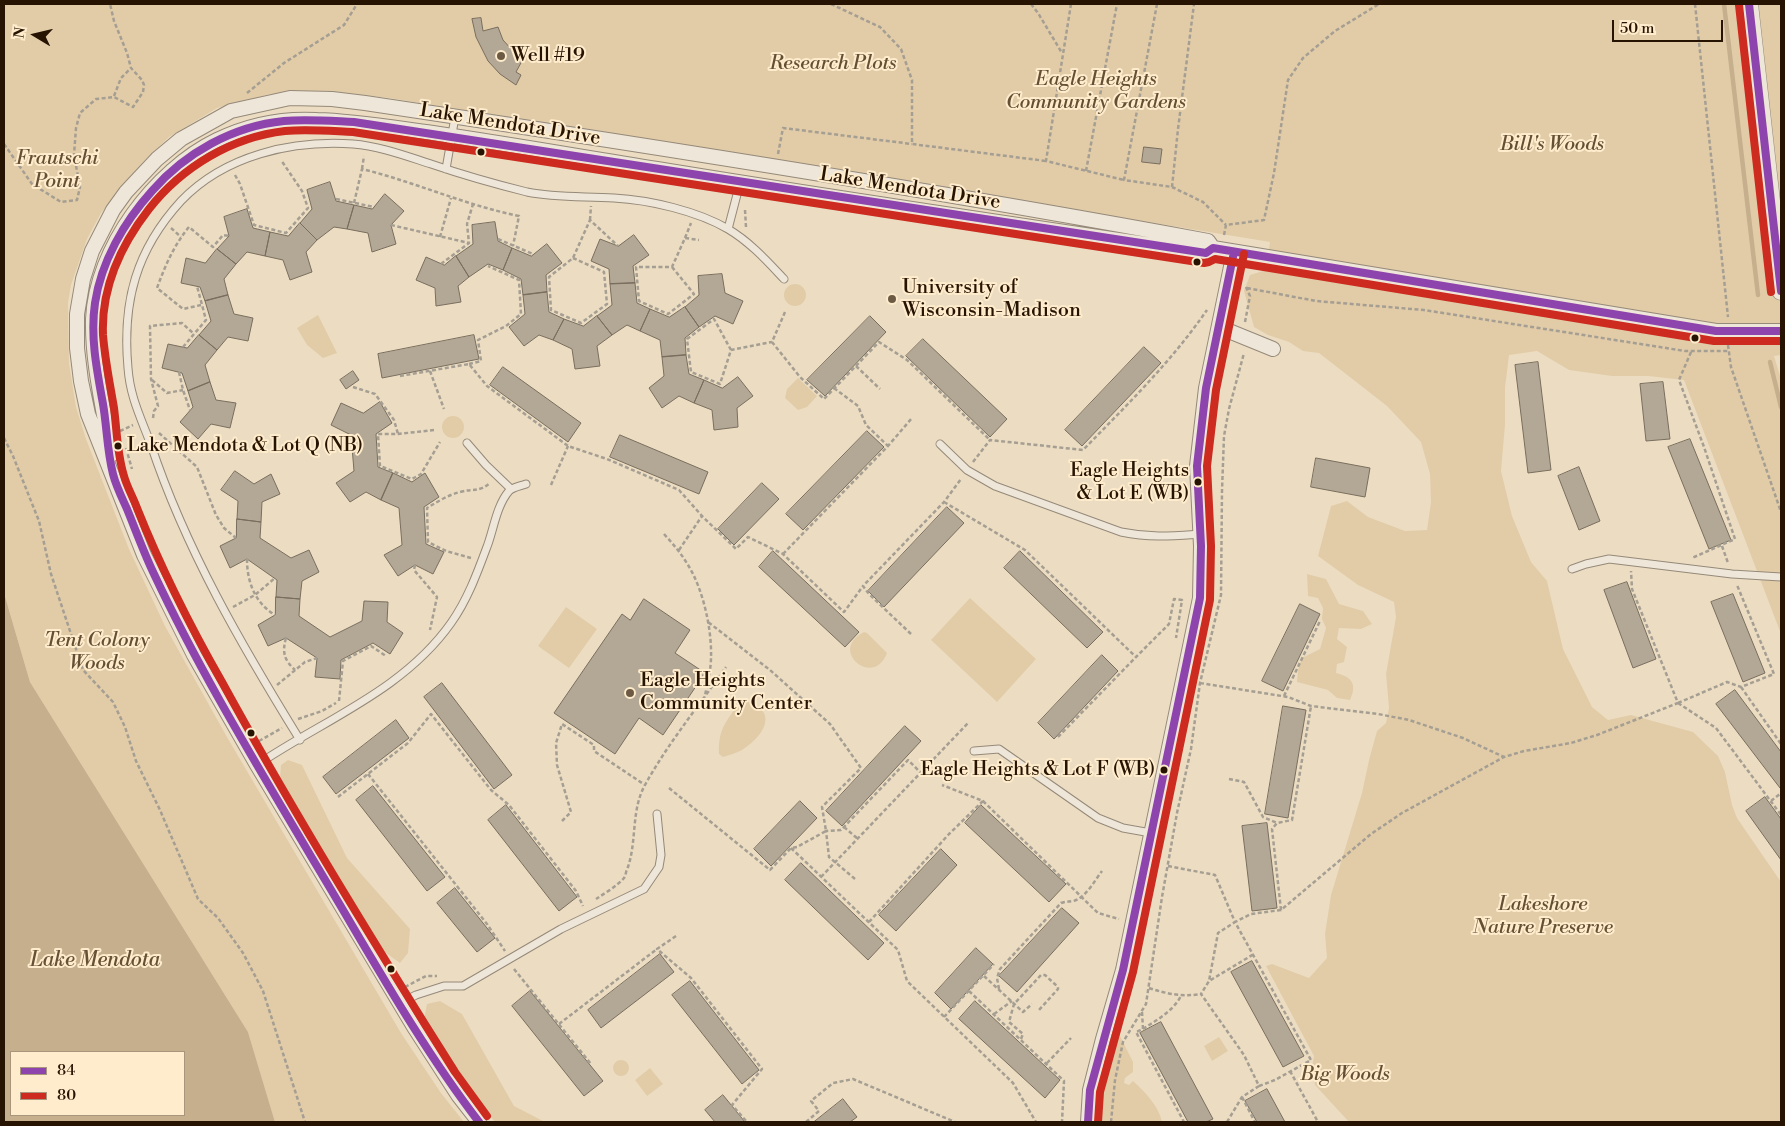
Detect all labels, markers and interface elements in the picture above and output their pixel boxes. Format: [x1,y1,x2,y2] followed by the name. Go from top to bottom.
[10,10,60,60] north arrow
[1615,10,1726,42] scale bar
[1620,19,1654,38] text: 50 m
[10,26,30,40] text: N
[511,44,585,68] place label: Well #19
[495,50,507,62] marker: Well #19
[769,52,897,76] park label: Research Plots
[1006,68,1186,115] park label: Eagle Heights Community Gardens
[418,99,602,151] street label: Lake Mendota Drive
[1500,133,1604,157] park label: Bill's Woods
[15,147,99,194] park label: Frautschi Point
[476,147,486,157] unlabelled marker
[818,163,1002,215] street label: Lake Mendota Drive
[1192,257,1202,267] unlabelled marker
[902,276,1081,323] place label: University of Wisconsin-Madison
[886,293,898,305] marker: University of Wisconsin-Madison
[1690,333,1700,343] unlabelled marker
[127,435,363,457] place label: Lake Mendota & Lot Q (NB)
[113,441,123,451] marker: Lake Mendota & Lot Q (NB)
[1070,460,1189,504] place label: Eagle Heights & Lot E (WB)
[1193,477,1203,487] marker: Eagle Heights & Lot E (WB)
[44,629,150,676] park label: Tent Colony Woods
[640,669,812,716] place label: Eagle Heights Community Center
[624,687,636,699] marker: Eagle Heights Community Center
[246,728,256,738] unlabelled marker
[920,759,1155,781] place label: Eagle Heights & Lot F (WB)
[1159,765,1169,775] marker: Eagle Heights & Lot F (WB)
[1473,893,1613,940] park label: Lakeshore Nature Preserve
[30,948,160,974] water label: Lake Mendota
[386,964,396,974] unlabelled marker
[10,1051,185,1116] legend
[57,1061,75,1080] text: 84
[1300,1063,1390,1087] park label: Big Woods
[57,1086,76,1105] text: 80

